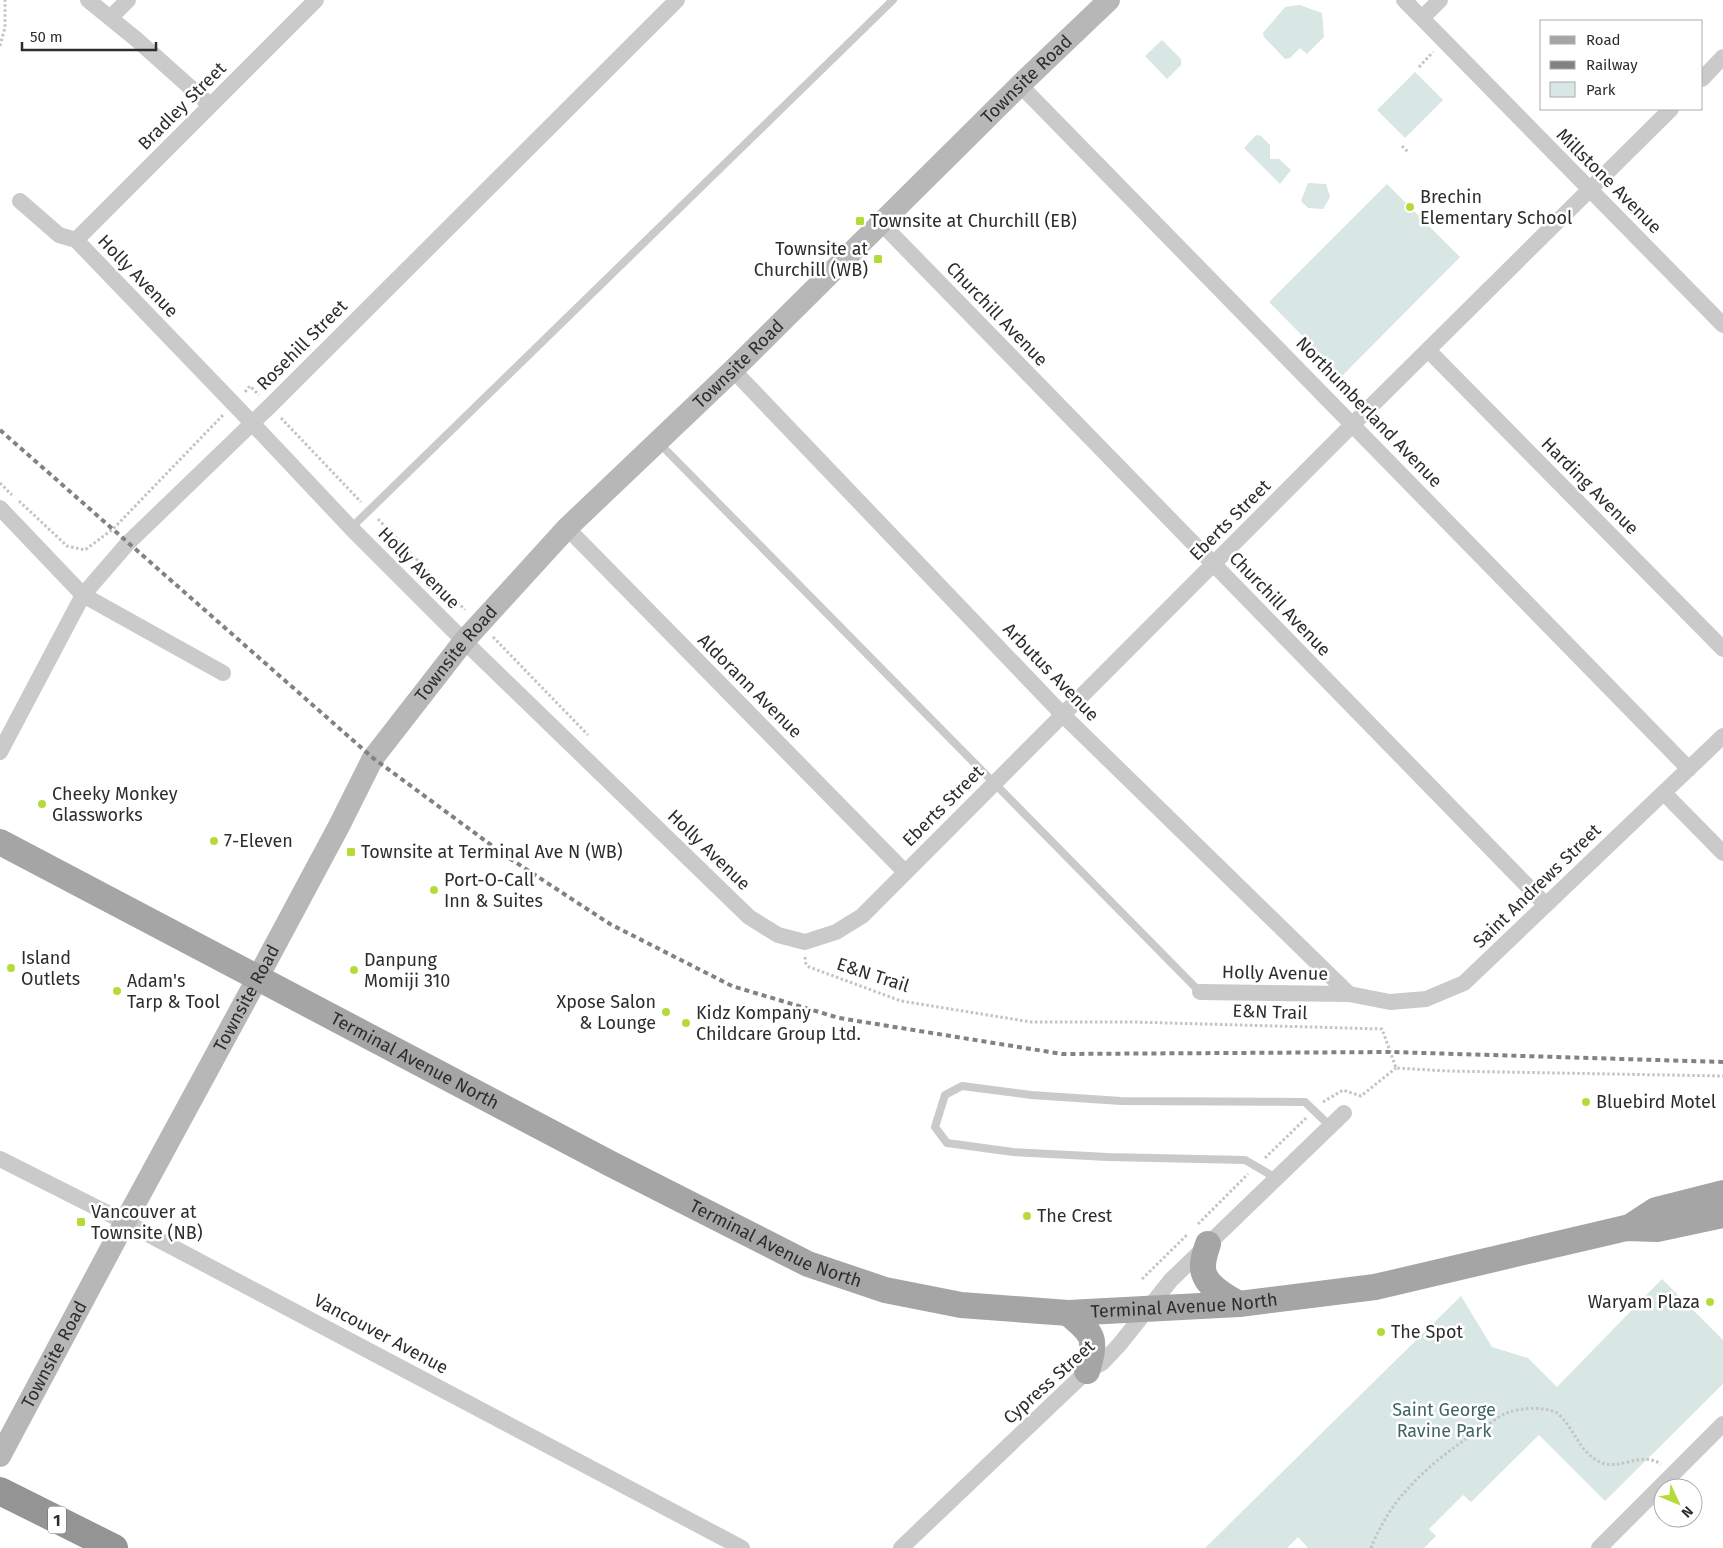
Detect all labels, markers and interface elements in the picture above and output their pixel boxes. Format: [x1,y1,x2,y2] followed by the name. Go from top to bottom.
[22,20,156,52] scale bar
[1540,20,1703,110] legend
[30,28,63,46] text: 50 m
[977,30,1077,128] street label: Townsite Road
[1586,31,1621,49] text: Road
[1586,56,1638,74] text: Railway
[133,57,231,155] street label: Bradley Street
[1586,81,1616,99] text: Park
[1552,124,1666,238] street label: Millstone Avenue
[1420,186,1572,229] place label: Brechin Elementary School
[1404,201,1416,213] marker: Brechin Elementary School
[870,210,1077,232] place label: Townsite at Churchill (EB)
[854,215,866,227] marker: Townsite at Churchill (EB)
[93,230,183,322] street label: Holly Avenue
[754,238,868,281] place label: Townsite at Churchill (WB)
[872,253,884,265] marker: Townsite at Churchill (WB)
[942,257,1052,371] street label: Churchill Avenue
[252,295,352,395] street label: Rosehill Street
[689,315,789,413] street label: Townsite Road
[1291,332,1447,492] street label: Northumberland Avenue
[1537,433,1643,539] street label: Harding Avenue
[1185,475,1275,565] street label: Eberts Street
[374,523,464,613] street label: Holly Avenue
[1225,547,1335,661] street label: Churchill Avenue
[410,601,502,706] street label: Townsite Road
[999,618,1103,726] street label: Arbutus Avenue
[693,629,807,743] street label: Aldorann Avenue
[898,761,988,851] street label: Eberts Street
[52,783,178,826] place label: Cheeky Monkey Glassworks
[36,798,48,810] marker: Cheeky Monkey Glassworks
[663,805,755,895] street label: Holly Avenue
[1468,819,1606,953] street label: Saint Andrews Street
[224,830,293,852] place label: 7-Eleven
[208,835,220,847] marker: 7-Eleven
[361,841,623,863] place label: Townsite at Terminal Ave N (WB)
[345,846,357,858] marker: Townsite at Terminal Ave N (WB)
[444,869,543,912] place label: Port-O-Call Inn & Suites
[428,884,440,896] marker: Port-O-Call Inn & Suites
[209,941,284,1055] street label: Townsite Road
[21,947,80,990] place label: Island Outlets
[364,949,450,992] place label: Danpung Momiji 310
[834,953,912,997] street label: E&N Trail
[1222,961,1328,985] street label: Holly Avenue
[5,962,17,974] marker: Island Outlets
[348,964,360,976] marker: Danpung Momiji 310
[127,970,220,1013] place label: Adam's Tarp & Tool
[111,985,123,997] marker: Adam's Tarp & Tool
[556,991,656,1034] place label: Xpose Salon & Lounge
[1232,1000,1308,1024] street label: E&N Trail
[696,1002,861,1045] place label: Kidz Kompany Childcare Group Ltd.
[660,1006,672,1018] marker: Xpose Salon & Lounge
[327,1007,503,1114] street label: Terminal Avenue North
[680,1017,692,1029] marker: Kidz Kompany Childcare Group Ltd.
[1596,1091,1716,1113] place label: Bluebird Motel
[1580,1096,1592,1108] marker: Bluebird Motel
[686,1195,865,1292] street label: Terminal Avenue North
[91,1201,203,1244] place label: Vancouver at Townsite (NB)
[1037,1205,1113,1227] place label: The Crest
[1021,1210,1033,1222] marker: The Crest
[75,1216,87,1228] marker: Vancouver at Townsite (NB)
[1090,1288,1279,1323] street label: Terminal Avenue North
[310,1289,452,1379] street label: Vancouver Avenue
[1588,1291,1700,1313] place label: Waryam Plaza
[1704,1296,1716,1308] marker: Waryam Plaza
[17,1297,92,1412] street label: Townsite Road
[1391,1321,1463,1343] place label: The Spot
[1375,1326,1387,1338] marker: The Spot
[999,1335,1100,1429] street label: Cypress Street
[1392,1399,1496,1442] park label: Saint George Ravine Park
[1653,1478,1703,1528] north arrow
[1678,1502,1696,1521] text: N
[48,1506,66,1534] road number: 1

